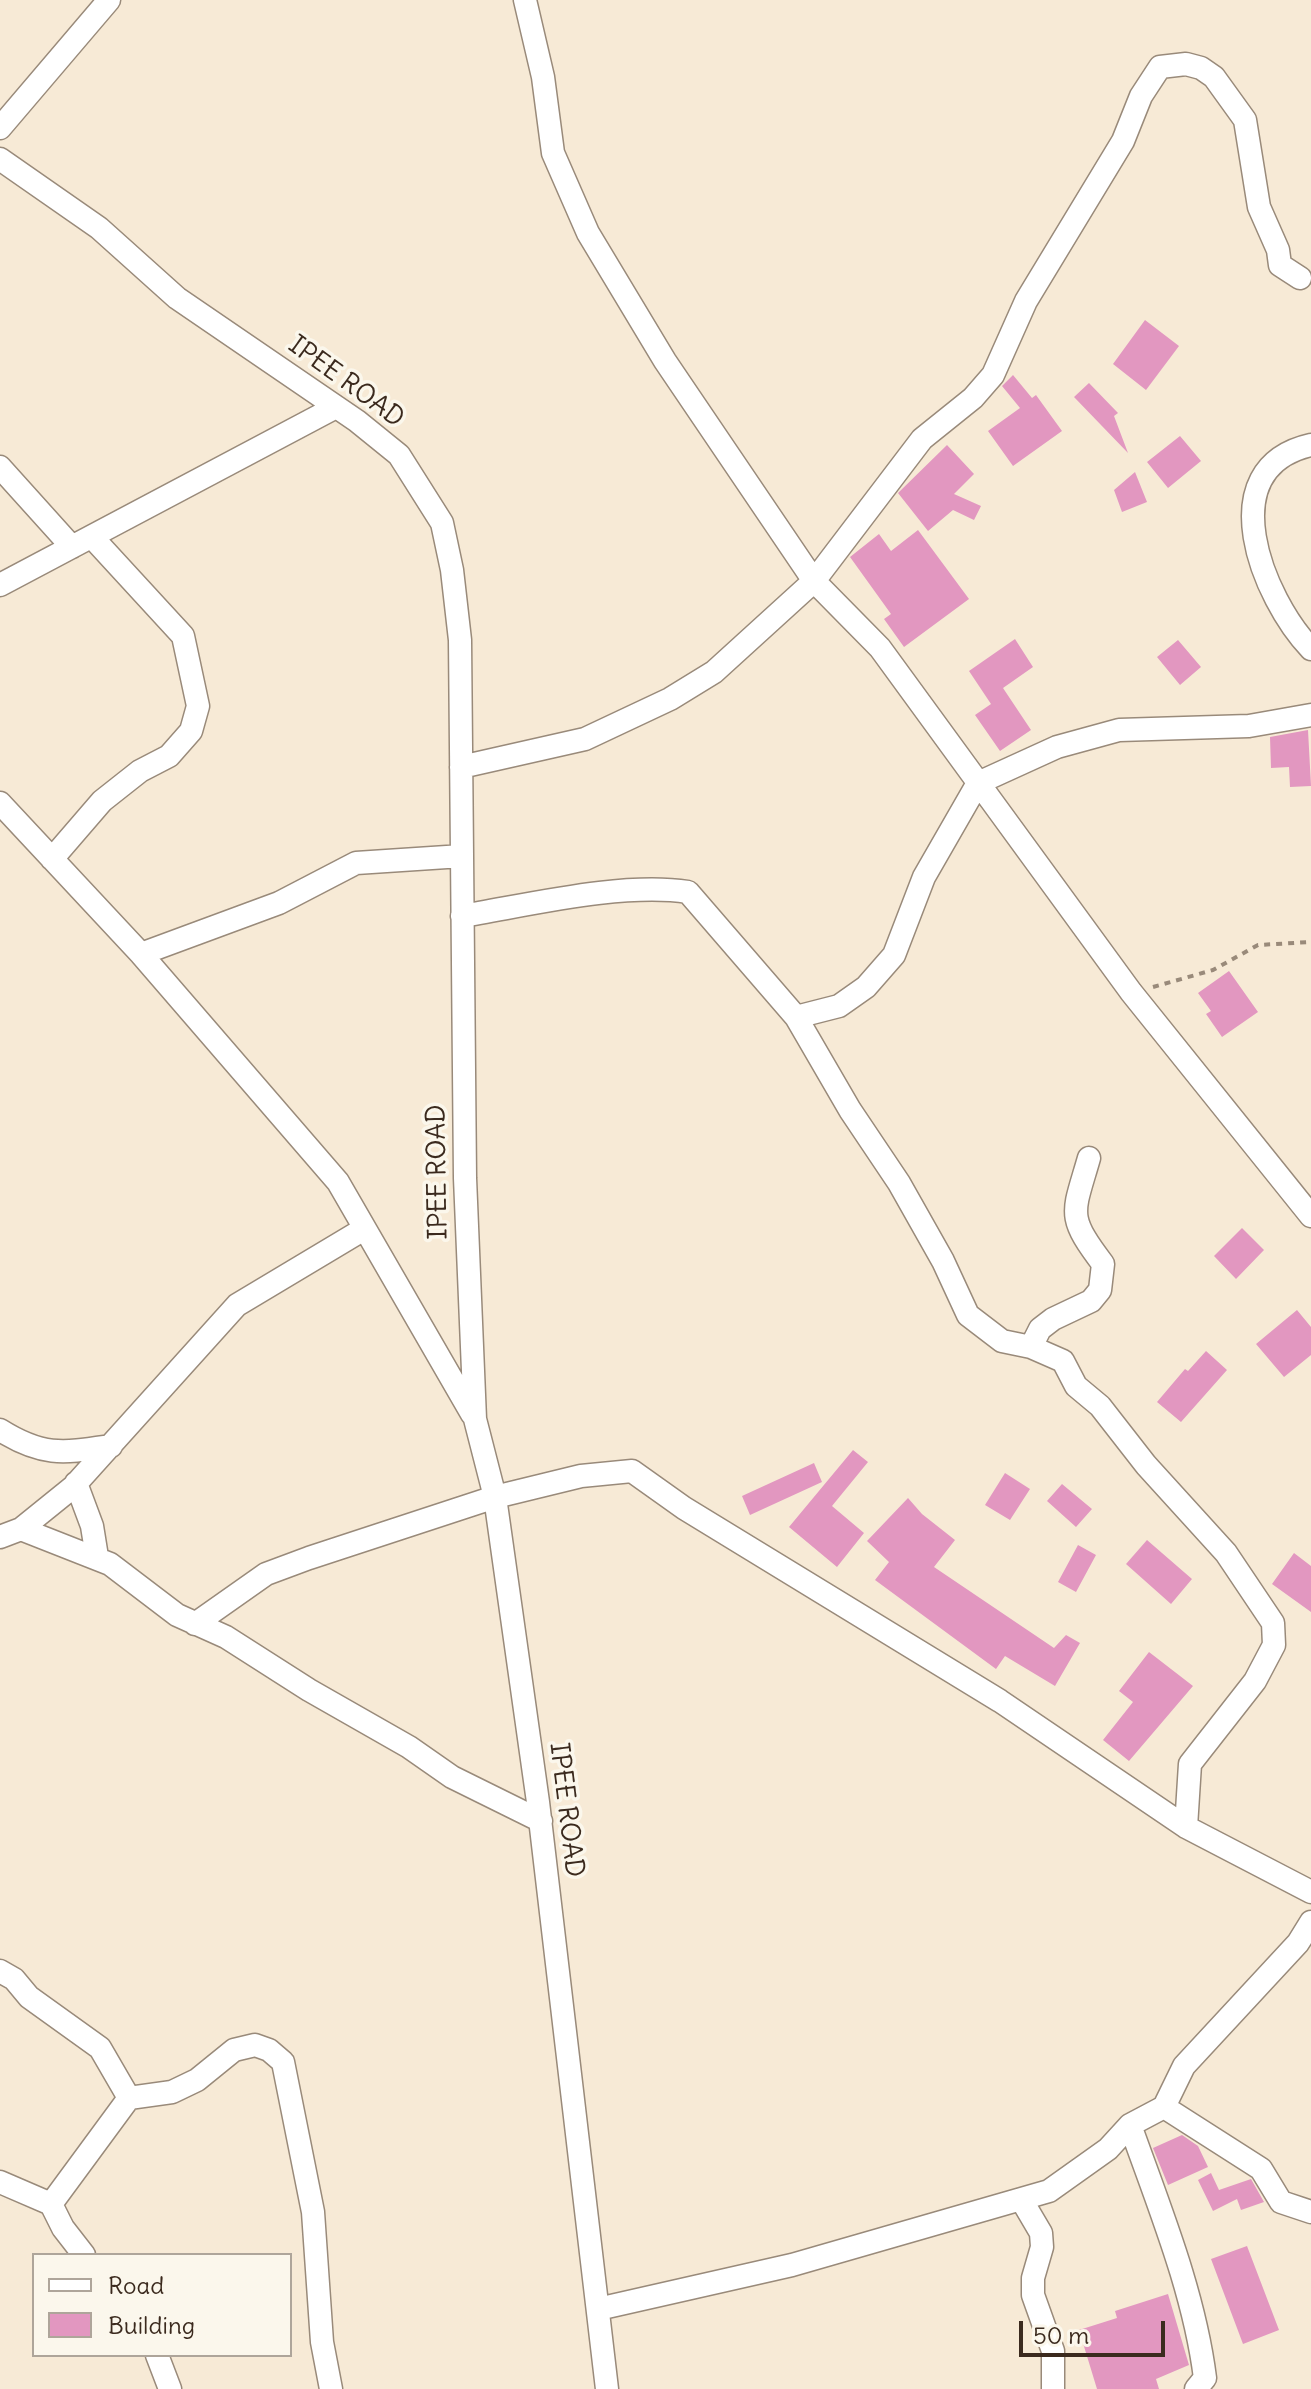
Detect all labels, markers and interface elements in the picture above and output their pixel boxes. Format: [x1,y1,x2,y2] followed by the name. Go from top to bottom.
[282,330,410,434] street label: IPEE ROAD
[421,1104,455,1240] street label: IPEE ROAD
[542,1741,590,1879] street label: IPEE ROAD
[32,2253,292,2357] legend
[108,2270,164,2300] text: Road
[1023,2305,1169,2355] scale bar
[108,2310,195,2340] text: Building
[1033,2320,1089,2350] text: 50 m

